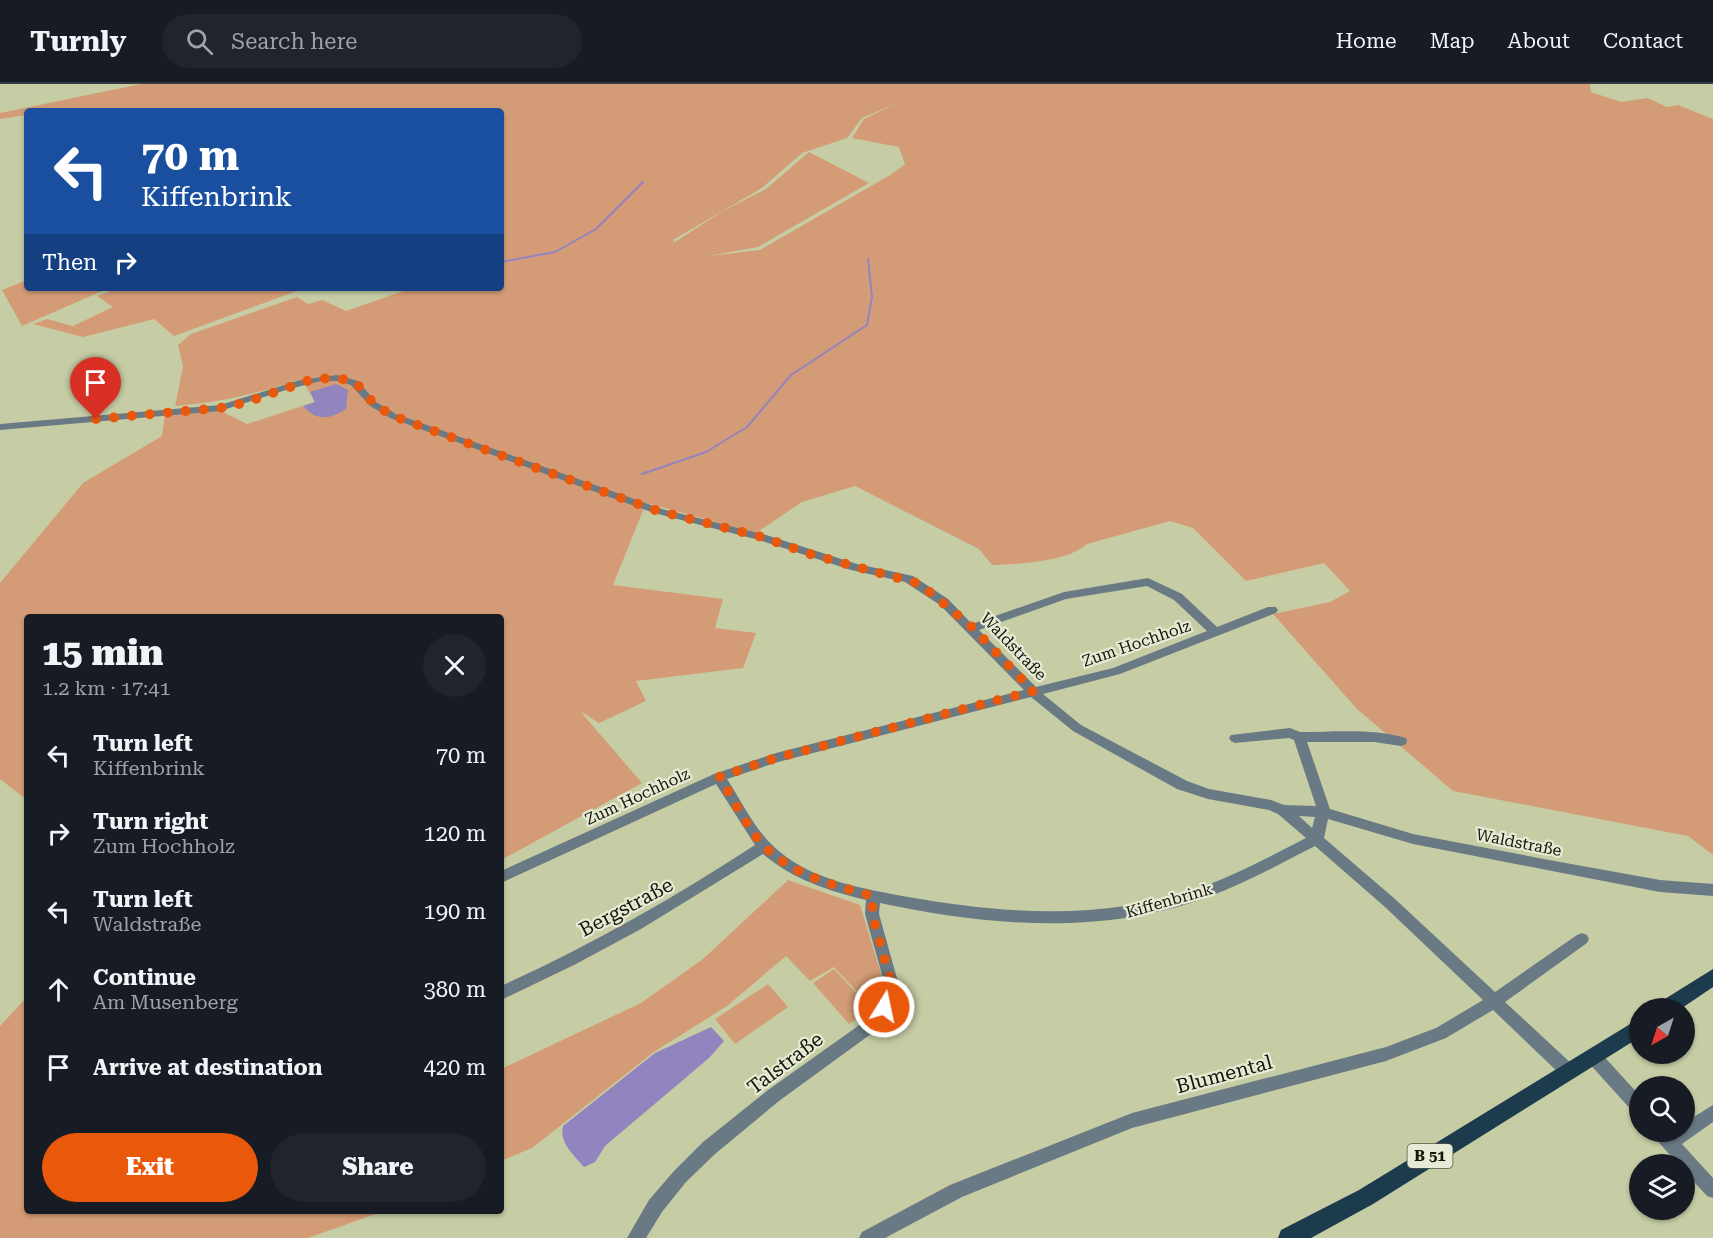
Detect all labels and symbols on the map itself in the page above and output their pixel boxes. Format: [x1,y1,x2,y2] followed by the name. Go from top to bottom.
[70,357,121,419] pin
[977,609,1051,684] street label: Waldstraße
[1080,616,1193,671] street label: Zum Hochholz
[582,764,693,829] street label: Zum Hochholz
[1474,825,1564,860] street label: Waldstraße
[575,872,677,942] street label: Bergstraße
[1124,879,1215,922] street label: Kiffenbrink
[852,975,916,1039] position arrow
[1629,998,1695,1064] north arrow
[742,1027,828,1099] street label: Talstraße
[1173,1050,1275,1098] street label: Blumental
[1408,1144,1452,1168] road number: B 51

